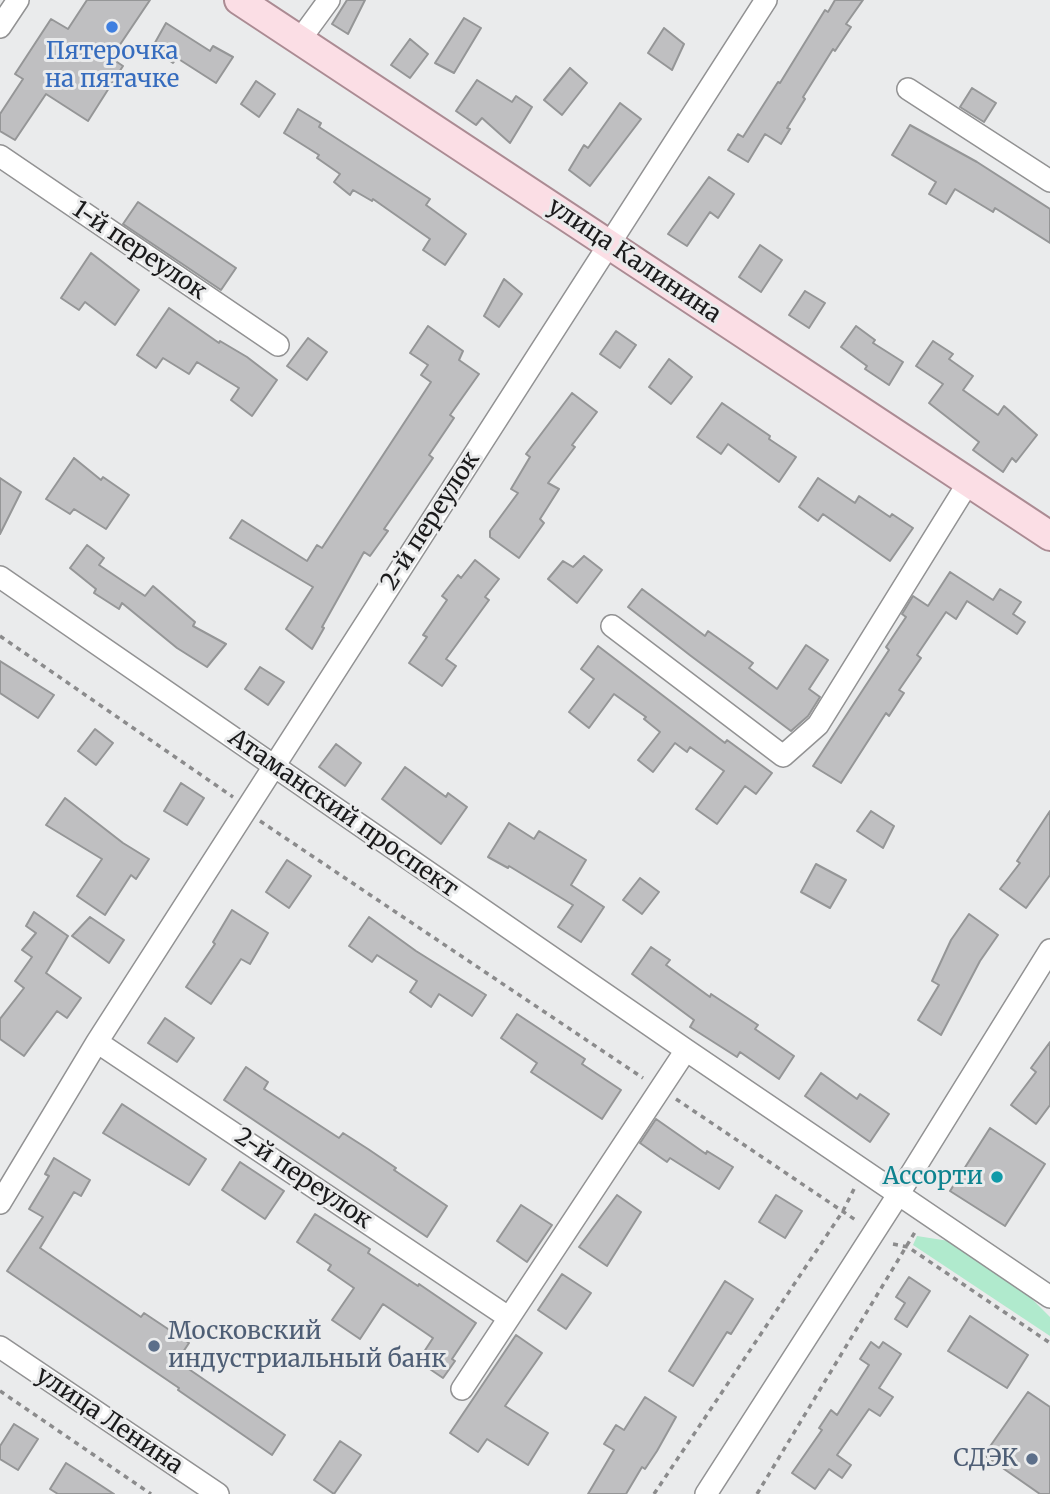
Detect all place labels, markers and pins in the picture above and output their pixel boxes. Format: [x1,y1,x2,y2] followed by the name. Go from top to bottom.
[104,19,120,35] marker: Пятерочка на пятачке
[45,38,179,94] place label: Пятерочка на пятачке
[883,1163,983,1191] place label: Ассорти
[989,1169,1005,1185] marker: Ассорти
[168,1318,446,1374] place label: Московский индустриальный банк
[146,1338,162,1354] marker: Московский индустриальный банк
[953,1445,1018,1473] place label: СДЭК
[1024,1451,1040,1467] marker: СДЭК

